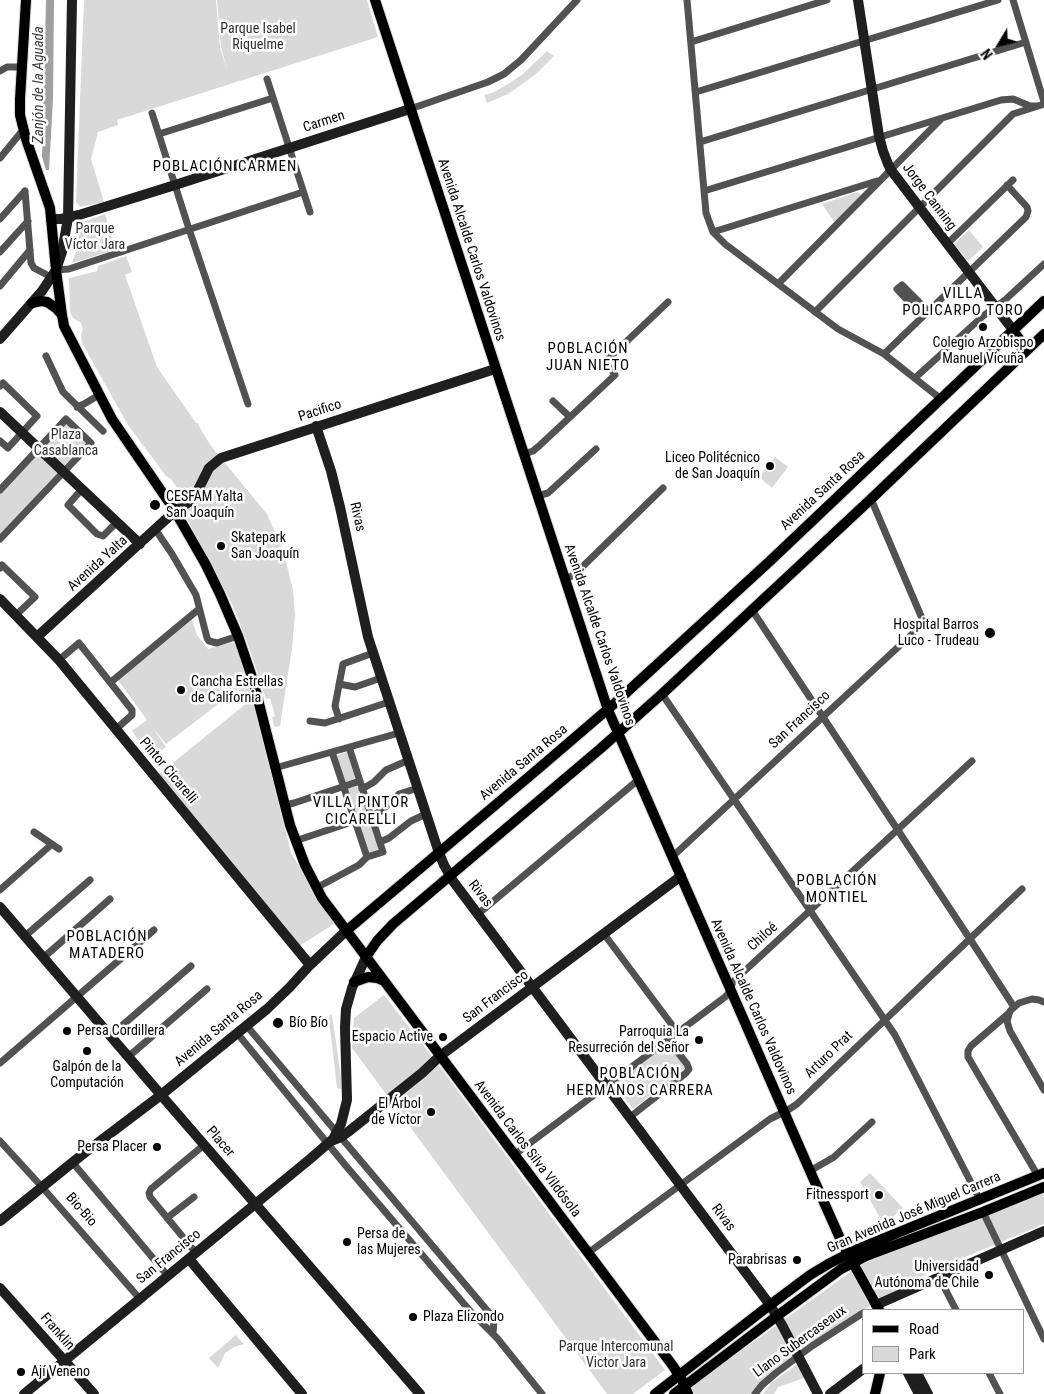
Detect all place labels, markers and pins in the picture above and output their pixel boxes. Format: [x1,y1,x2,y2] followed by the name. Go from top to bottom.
[977,321,989,333] marker: Colegio Arzobispo Manuel Vicuña
[933,335,1033,368] place label: Colegio Arzobispo Manuel Vicuña
[665,450,760,482] place label: Liceo Politécnico de San Joaquín
[764,460,776,472] marker: Liceo Politécnico de San Joaquín
[166,489,243,522] place label: CESFAM Yalta San Joaquín
[148,498,162,512] marker: CESFAM Yalta San Joaquín
[231,530,299,562] place label: Skatepark San Joaquín
[215,540,227,552] marker: Skatepark San Joaquín
[893,617,979,650] place label: Hospital Barros Luco - Trudeau
[983,626,997,640] marker: Hospital Barros Luco - Trudeau
[191,674,283,706] place label: Cancha Estrellas de California
[175,684,187,696] marker: Cancha Estrellas de California
[289,1015,328,1031] place label: Bío Bío
[271,1016,285,1030] marker: Bío Bío
[77,1023,165,1039] place label: Persa Cordillera
[568,1024,689,1056] place label: Parroquia La Resurreción del Señor
[61,1025,73,1037] marker: Persa Cordillera
[352,1029,433,1045] place label: Espacio Active
[437,1031,449,1043] marker: Espacio Active
[693,1034,705,1046] marker: Parroquia La Resurreción del Señor
[81,1045,93,1057] marker: Galpón de la Computación
[50,1059,124,1092] place label: Galpón de la Computación
[371,1096,421,1128] place label: El Árbol de Víctor
[425,1106,437,1118] marker: El Árbol de Víctor
[77,1139,147,1155] place label: Persa Placer
[151,1141,163,1153] marker: Persa Placer
[806,1187,869,1203] place label: Fitnessport
[873,1189,885,1201] marker: Fitnessport
[357,1226,421,1258] place label: Persa de las Mujeres
[341,1236,353,1248] marker: Persa de las Mujeres
[728,1252,787,1268] place label: Parabrisas
[791,1254,803,1266] marker: Parabrisas
[875,1259,979,1292] place label: Universidad Autónoma de Chile
[983,1269,995,1281] marker: Universidad Autónoma de Chile
[423,1309,504,1325] place label: Plaza Elizondo
[407,1311,419,1323] marker: Plaza Elizondo
[31,1364,90,1380] place label: Ají Veneno
[15,1366,27,1378] marker: Ají Veneno

